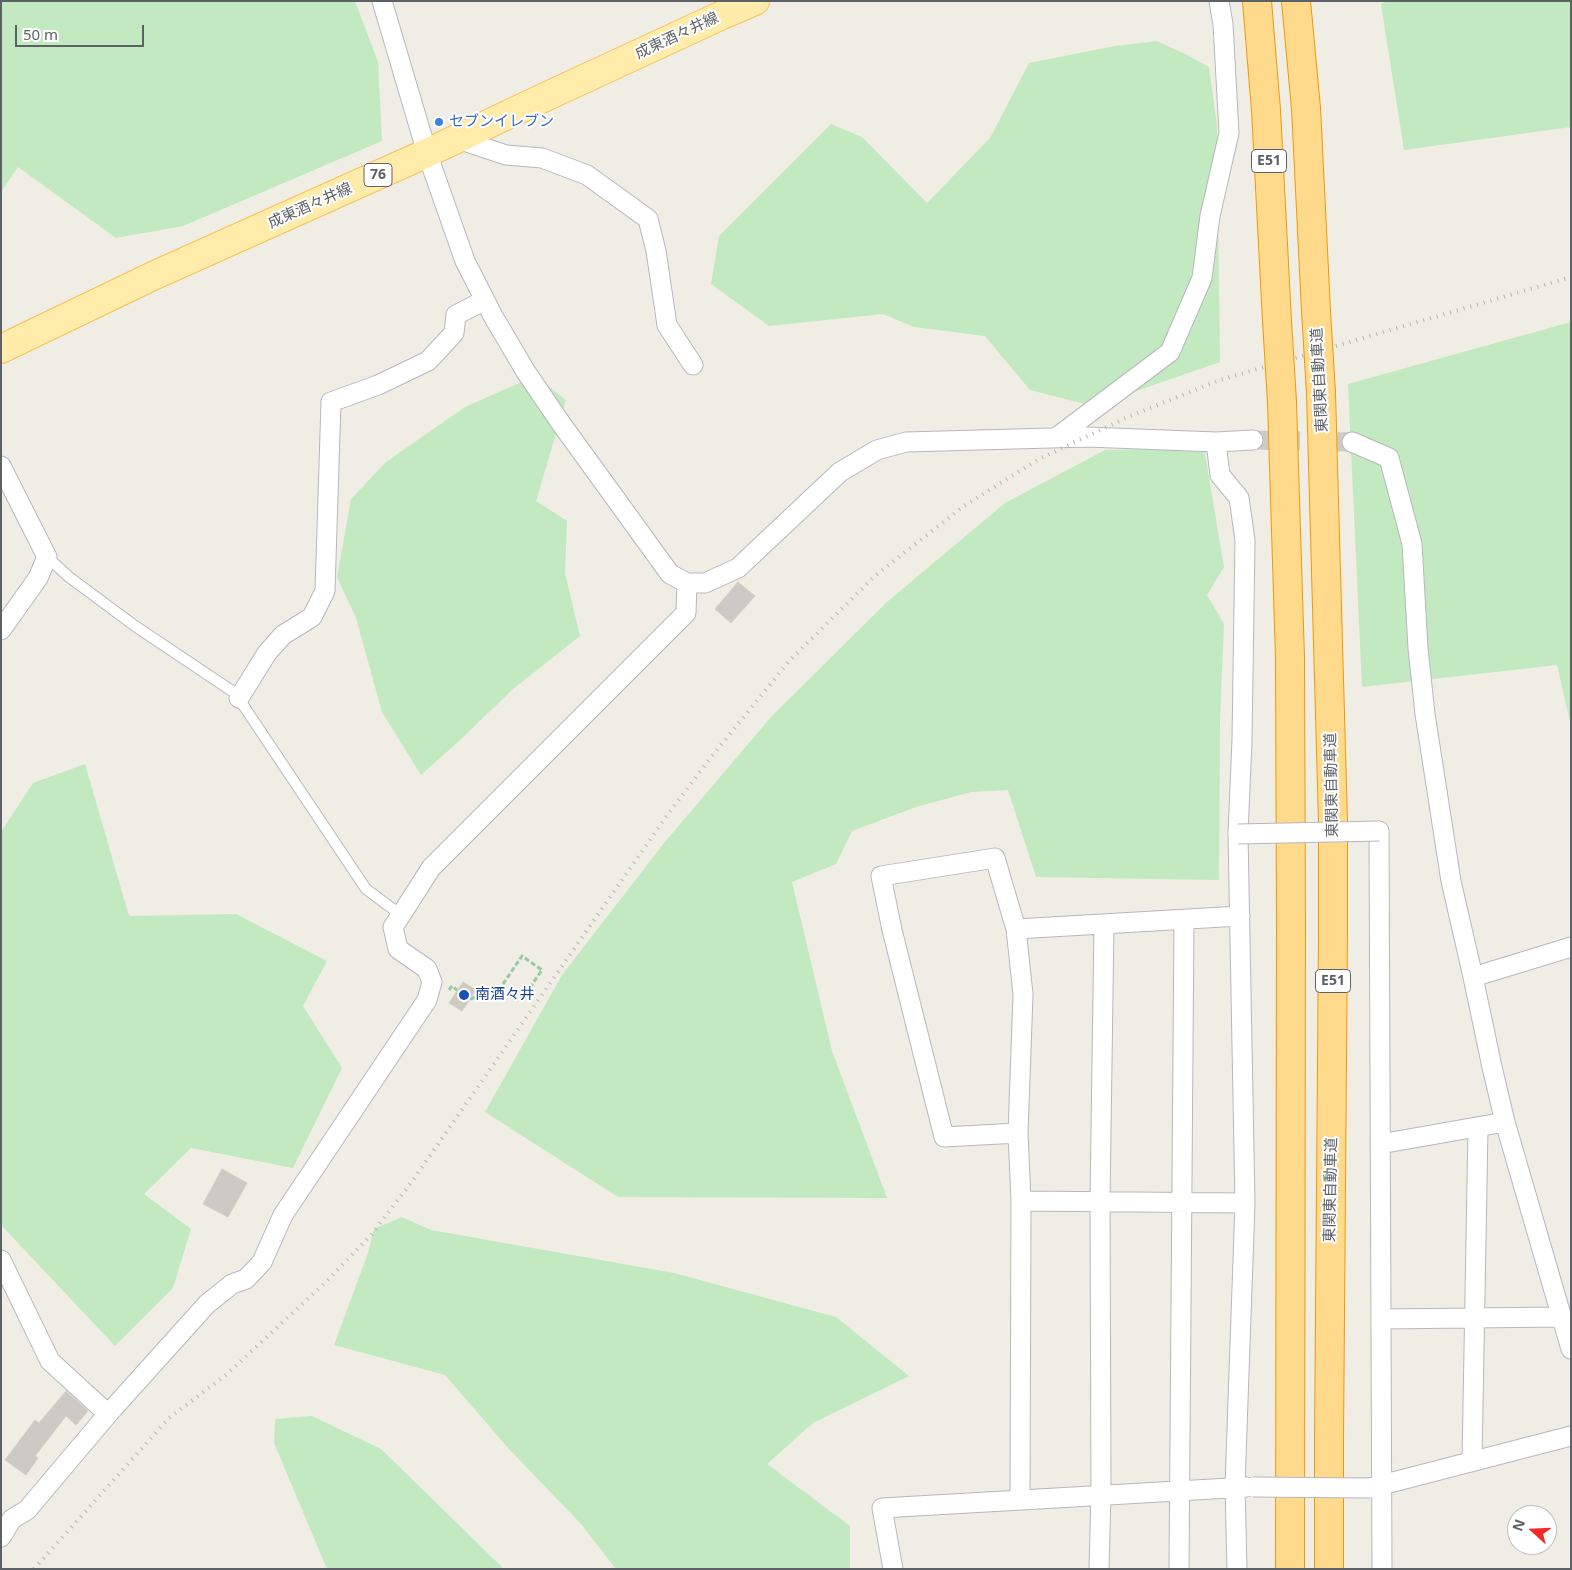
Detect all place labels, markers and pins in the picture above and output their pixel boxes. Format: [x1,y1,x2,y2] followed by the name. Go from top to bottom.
[449,113,554,131] place label: セブンイレブン
[433,116,445,128] marker: セブンイレブン
[475,986,535,1004] place label: 南酒々井
[457,988,471,1002] marker: 南酒々井

